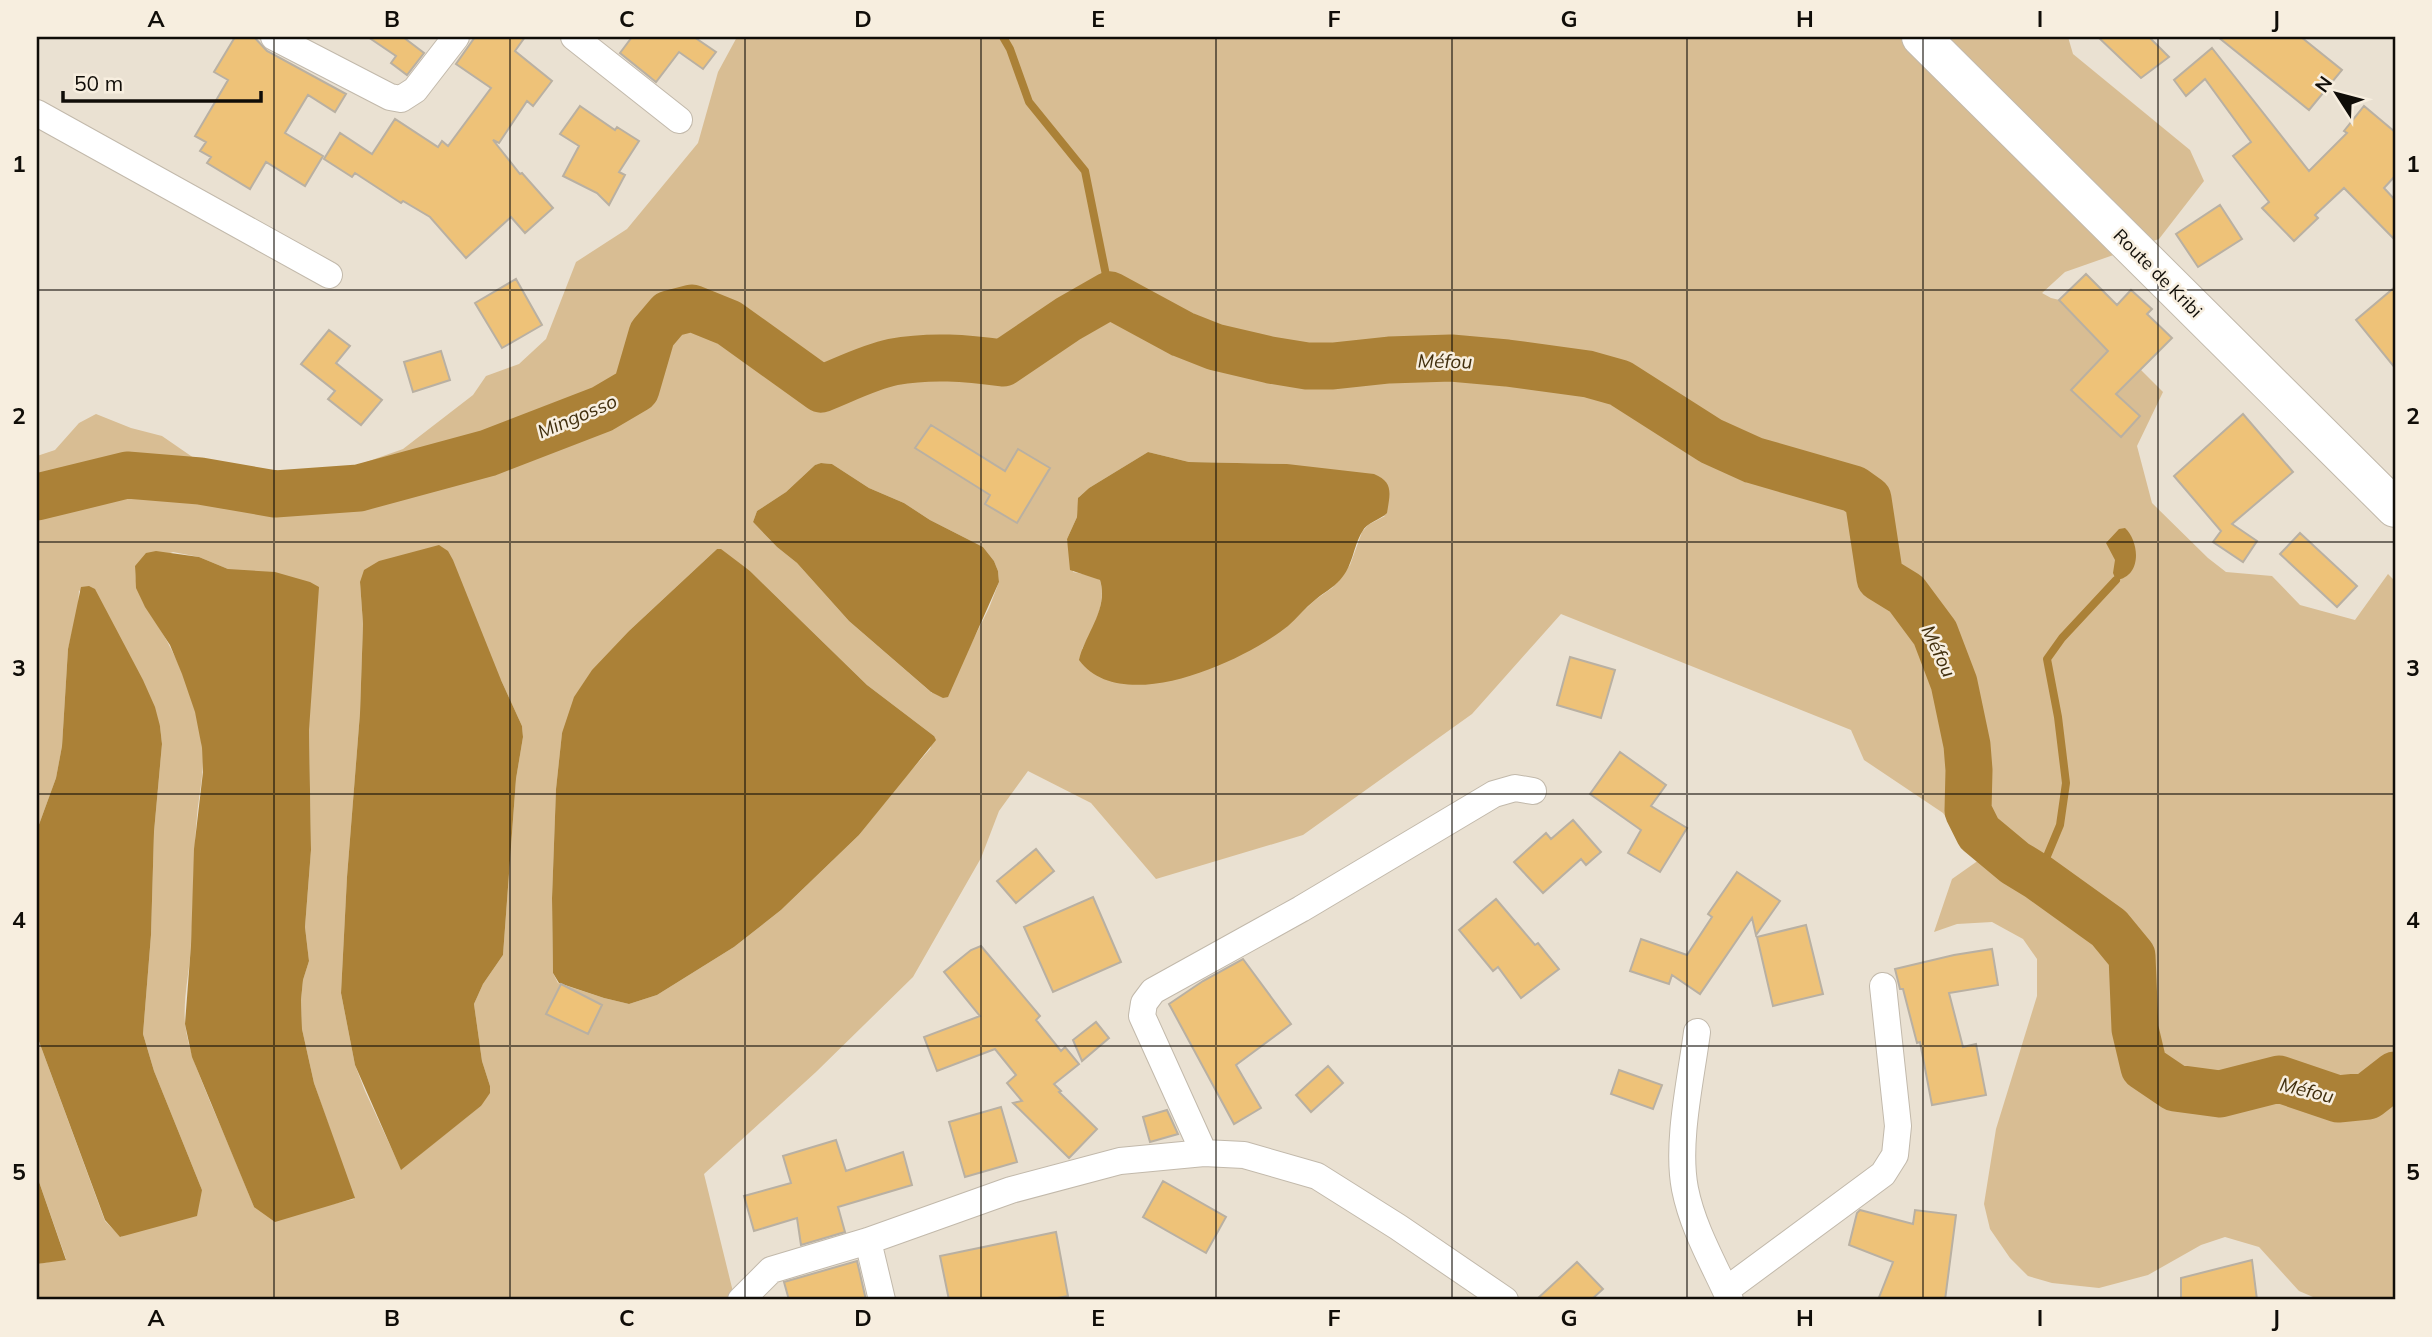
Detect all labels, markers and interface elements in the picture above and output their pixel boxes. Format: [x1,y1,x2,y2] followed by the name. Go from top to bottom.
[147,4,165,33] text: A
[384,4,400,33] text: B
[619,4,635,33] text: C
[854,4,872,33] text: D
[1091,4,1105,33] text: E
[1327,4,1341,33] text: F
[1560,4,1578,33] text: G
[1796,4,1814,33] text: H
[2037,4,2043,33] text: I
[2272,4,2280,33] text: J
[63,60,261,104] scale bar
[2302,60,2372,130] north arrow
[74,70,123,96] text: 50 m
[2309,71,2337,97] text: N
[12,149,26,178] text: 1
[2406,149,2420,178] text: 1
[2109,224,2207,322] street label: Route de Kribi
[1417,349,1473,373] water label: Méfou
[534,388,620,443] water label: Mingosso
[12,401,26,430] text: 2
[2406,401,2420,430] text: 2
[1917,621,1961,681] water label: Méfou
[12,653,26,682] text: 3
[2406,653,2420,682] text: 3
[12,905,26,934] text: 4
[2406,905,2420,934] text: 4
[2278,1072,2336,1108] water label: Méfou
[12,1157,26,1186] text: 5
[2406,1157,2420,1186] text: 5
[147,1303,165,1332] text: A
[384,1303,400,1332] text: B
[619,1303,635,1332] text: C
[854,1303,872,1332] text: D
[1091,1303,1105,1332] text: E
[1327,1303,1341,1332] text: F
[1560,1303,1578,1332] text: G
[1796,1303,1814,1332] text: H
[2037,1303,2043,1332] text: I
[2272,1303,2280,1332] text: J

